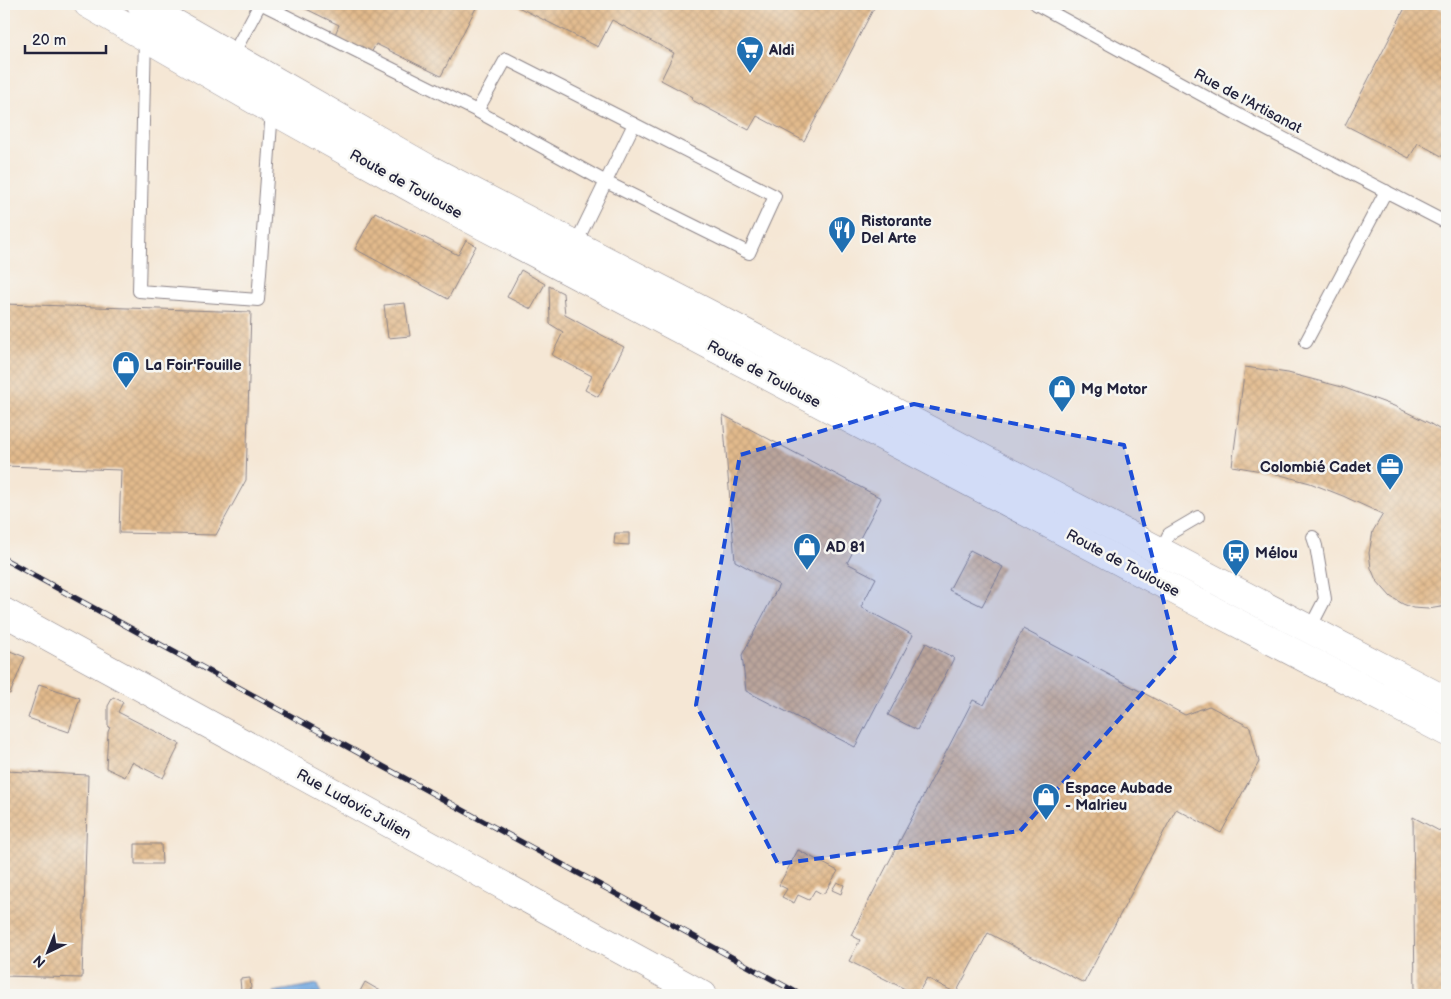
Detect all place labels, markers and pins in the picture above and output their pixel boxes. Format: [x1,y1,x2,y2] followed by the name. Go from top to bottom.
[735,35,765,74] supermarket icon: Aldi
[768,41,794,60] place label: Aldi
[861,212,932,248] place label: Ristorante Del Arte
[827,215,857,254] restaurant icon: Ristorante Del Arte
[111,350,141,389] shop icon: La Foir'Fouille
[145,356,242,375] place label: La Foir'Fouille
[1047,374,1077,413] shop icon: Mg Motor
[1081,380,1148,399] place label: Mg Motor
[1375,452,1405,491] office icon: Colombié Cadet
[1260,458,1371,477] place label: Colombié Cadet
[792,532,822,571] shop icon: AD 81
[825,538,865,557] place label: AD 81
[1221,538,1251,577] bus stop icon: Mélou
[1255,544,1298,563] place label: Mélou
[1065,779,1173,815] place label: Espace Aubade - Malrieu
[1031,782,1061,821] shop icon: Espace Aubade - Malrieu

